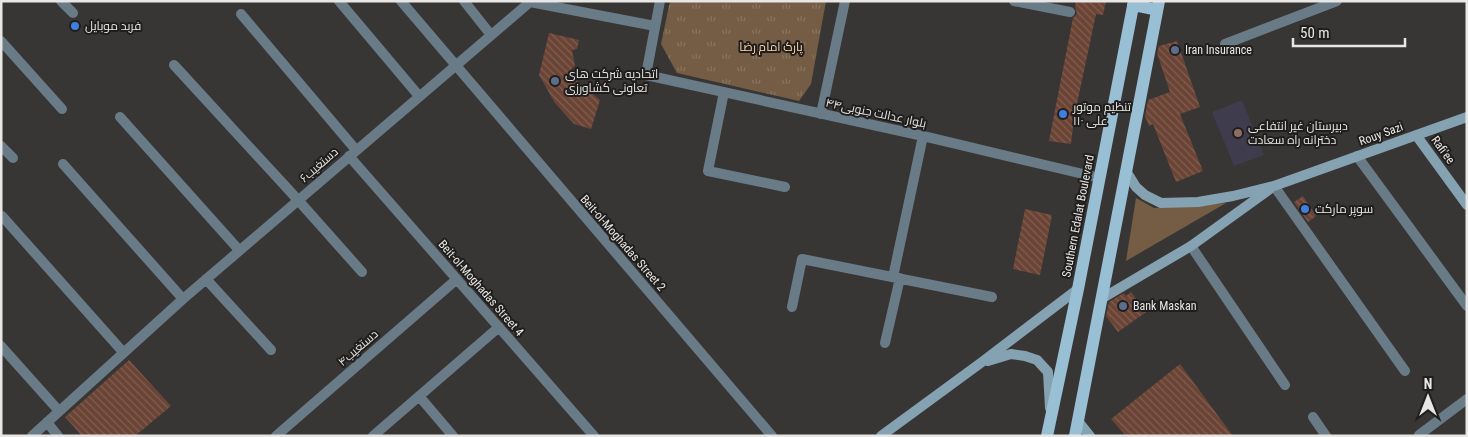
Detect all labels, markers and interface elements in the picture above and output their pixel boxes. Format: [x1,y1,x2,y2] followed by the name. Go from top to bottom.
[1293,15,1406,47] scale bar
[85,19,141,33] place label: فربد موبایل
[69,20,81,32] marker: فربد موبایل
[1300,24,1330,42] text: 50 m
[739,40,803,56] park label: پارک امام رضا
[1185,43,1252,57] place label: Iran Insurance
[1169,44,1181,56] marker: Iran Insurance
[565,67,658,95] place label: اتحادیه شرکت های تعاونی کشاورزی
[549,75,561,87] marker: اتحادیه شرکت های تعاونی کشاورزی
[824,96,928,130] street label: بلوار عدالت جنوبی۴۴
[1072,100,1132,128] place label: تنظیم موتور علی ۱۱۰
[1057,108,1069,120] marker: تنظیم موتور علی ۱۱۰
[1248,119,1348,147] place label: دبیرستان غیر انتفاعی دخترانه راه سعادت
[1357,120,1405,148] street label: Rouy Sazi
[1232,127,1244,139] marker: دبیرستان غیر انتفاعی دخترانه راه سعادت
[1428,133,1458,167] street label: Rafi'ee
[297,145,341,185] street label: دستغیب۶
[1059,153,1097,278] street label: Southern Edalat Boulevard
[578,192,669,294] street label: Beit-ol-Moghadas Street 2
[1315,202,1373,218] place label: سوپر مارکت
[1299,203,1311,215] marker: سوپر مارکت
[436,237,527,339] street label: Beit-ol-Moghadas Street 4
[1133,299,1197,313] place label: Bank Maskan
[1117,300,1129,312] marker: Bank Maskan
[335,327,381,369] street label: دستغیب۴
[1403,372,1453,422] north arrow
[1424,376,1432,392] text: N

